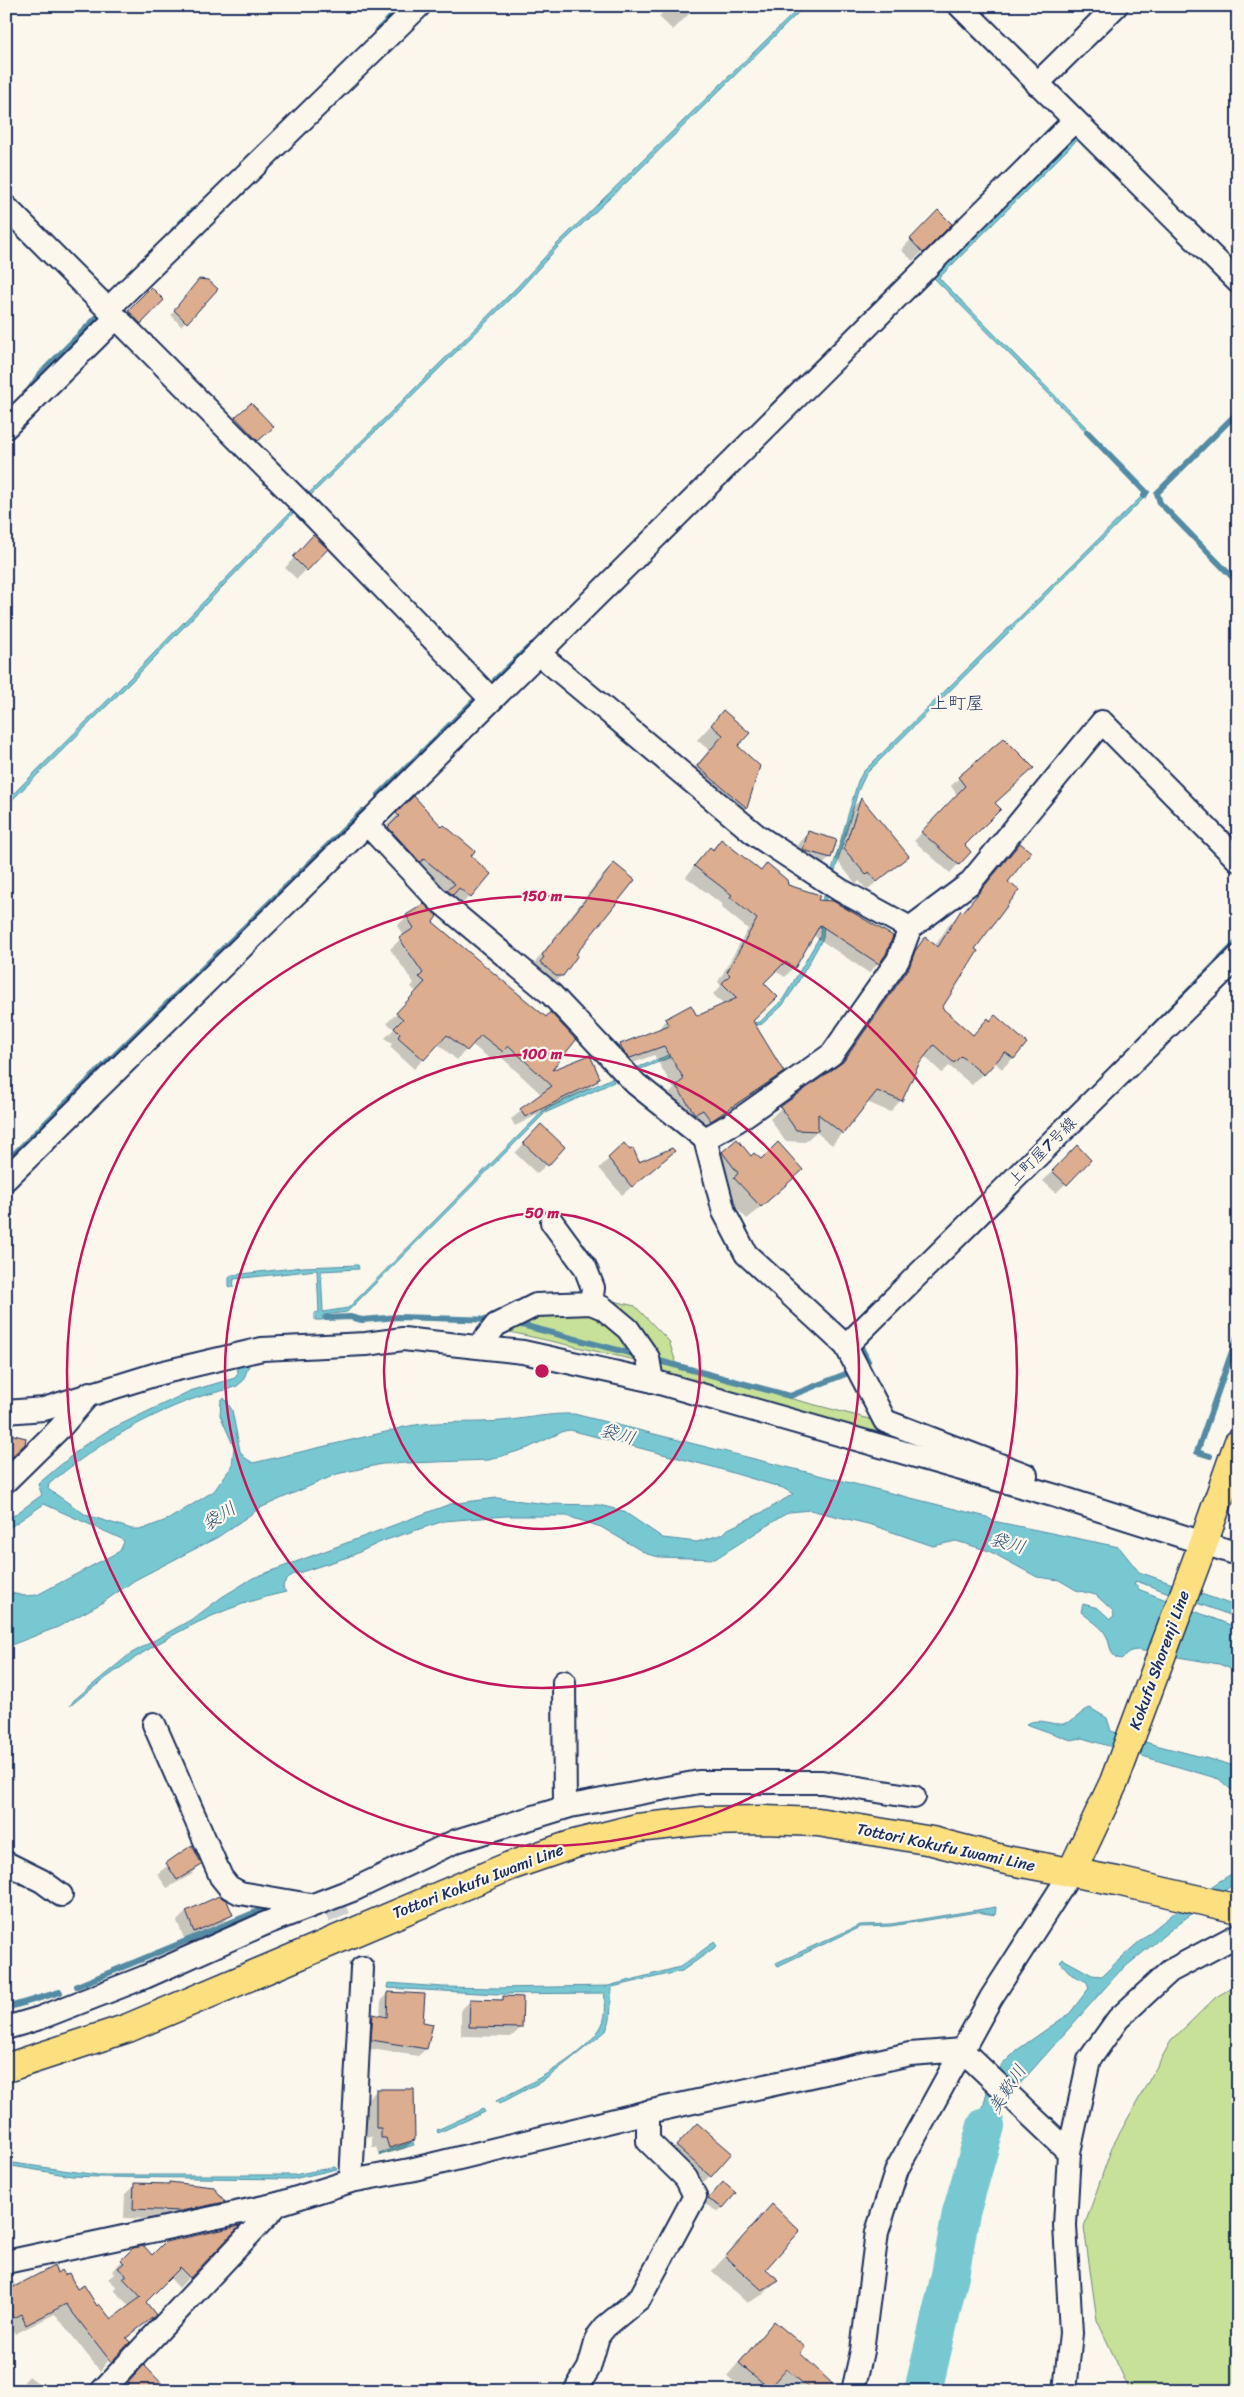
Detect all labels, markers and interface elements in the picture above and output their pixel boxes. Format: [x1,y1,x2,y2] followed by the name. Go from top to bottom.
[930,687,984,719] district label: 上町屋
[522,883,563,909] text: 150 m
[522,1041,563,1067] text: 100 m
[1000,1109,1084,1193] street label: 上町屋7号線
[525,1200,560,1226] text: 50 m
[533,1362,551,1380] centre of rings
[596,1414,640,1454] water label: 袋川
[195,1493,243,1539] water label: 袋川
[986,1523,1030,1563] water label: 袋川
[1120,1586,1198,1734] street label: Kokufu Shorenji Line
[854,1814,1038,1880] street label: Tottori Kokufu Iwami Line
[388,1835,568,1927] street label: Tottori Kokufu Iwami Line
[979,2058,1035,2120] water label: 美歎川

